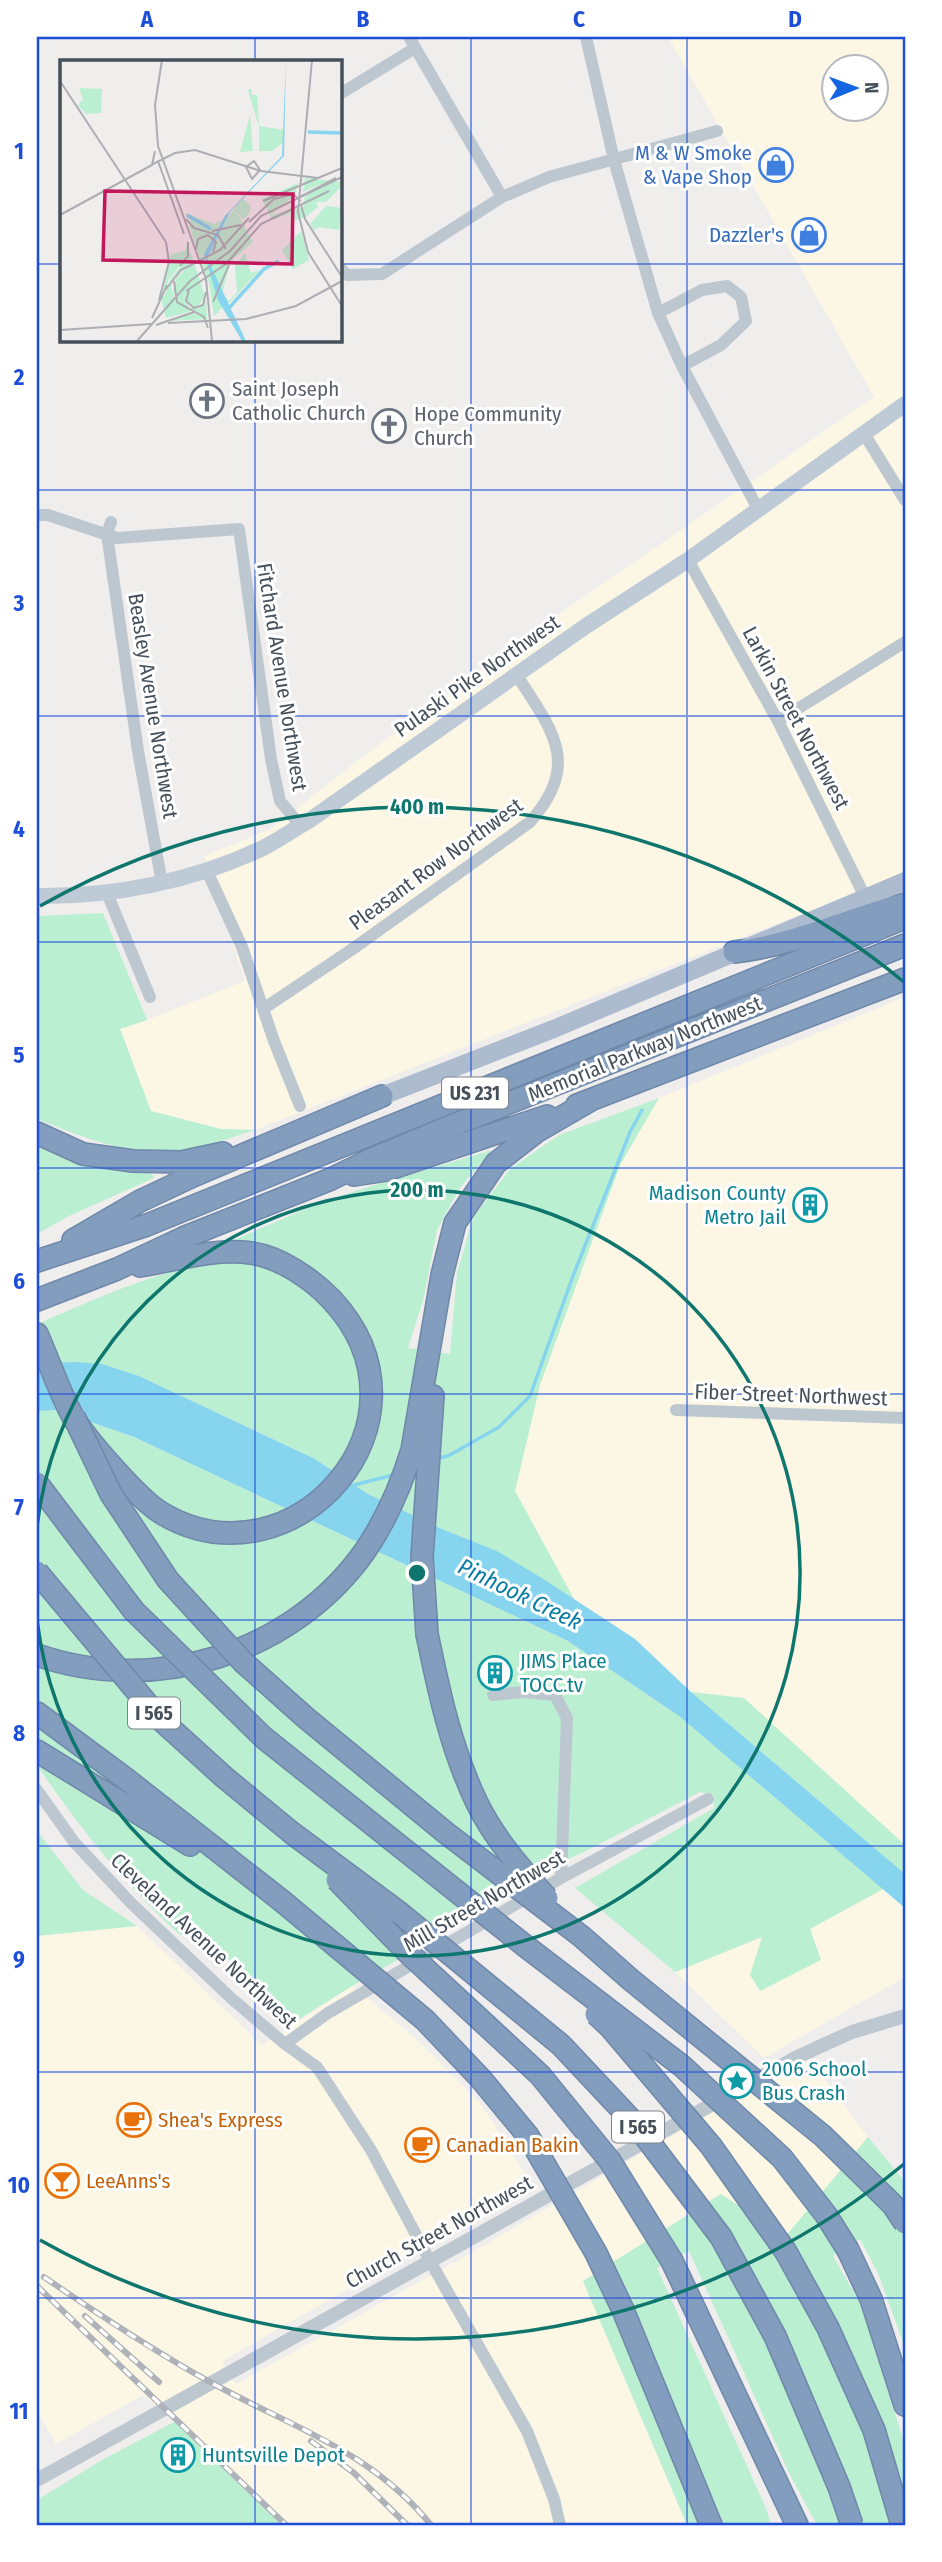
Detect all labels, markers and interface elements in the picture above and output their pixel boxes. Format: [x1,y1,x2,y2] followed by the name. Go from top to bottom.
[140,5,154,33] text: A
[357,5,370,33] text: B
[573,5,585,33] text: C
[788,5,802,33] text: D
[820,52,890,122] north arrow
[60,60,341,341] inset map
[860,82,883,94] text: N
[14,137,24,165] text: 1
[635,140,752,190] place label: M & W Smoke & Vape Shop
[757,146,795,184] shop icon: M & W Smoke & Vape Shop
[790,216,828,254] shop icon: Dazzler's
[709,222,784,248] place label: Dazzler's
[13,363,25,391] text: 2
[232,376,366,426] place label: Saint Joseph Catholic Church
[188,382,226,420] church icon: Saint Joseph Catholic Church
[414,401,562,451] place label: Hope Community Church
[370,407,408,445] church icon: Hope Community Church
[251,561,313,793] street label: Fitchard Avenue Northwest
[13,589,25,617] text: 3
[122,591,184,821] street label: Beasley Avenue Northwest
[389,609,565,743] street label: Pulaski Pike Northwest
[737,622,855,814] street label: Larkin Street Northwest
[344,792,528,936] street label: Pleasant Row Northwest
[390,794,444,820] text: 400 m
[13,815,25,843] text: 4
[524,990,766,1108] street label: Memorial Parkway Northwest
[13,1041,25,1069] text: 5
[442,1078,508,1108] road number: US 231
[389,1177,444,1203] text: 200 m
[649,1180,787,1230] place label: Madison County Metro Jail
[791,1186,829,1224] building icon: Madison County Metro Jail
[13,1267,25,1295] text: 6
[694,1379,888,1411] street label: Fiber Street Northwest
[14,1493,24,1521] text: 7
[454,1552,586,1636] water label: Pinhook Creek
[405,1561,429,1585] centre of rings
[520,1648,607,1698] place label: JIMS Place TOCC.tv
[476,1654,514,1692] building icon: JIMS Place TOCC.tv
[128,1698,180,1728] road number: I 565
[13,1719,25,1747] text: 8
[399,1844,569,1958] street label: Mill Street Northwest
[105,1848,303,2034] street label: Cleveland Avenue Northwest
[13,1945,25,1973] text: 9
[762,2056,867,2106] place label: 2006 School Bus Crash
[718,2062,756,2100] place icon: 2006 School Bus Crash
[115,2101,153,2139] cafe icon: Shea's Express
[158,2107,283,2133] place label: Shea's Express
[612,2112,664,2142] road number: I 565
[403,2126,441,2164] cafe icon: Canadian Bakin
[446,2132,579,2158] place label: Canadian Bakin
[43,2162,81,2200] bar icon: LeeAnns's
[86,2168,170,2194] place label: LeeAnns's
[341,2170,537,2294] street label: Church Street Northwest
[8,2171,30,2199] text: 10
[9,2397,29,2425] text: 11
[159,2436,197,2474] building icon: Huntsville Depot
[202,2442,345,2468] place label: Huntsville Depot

